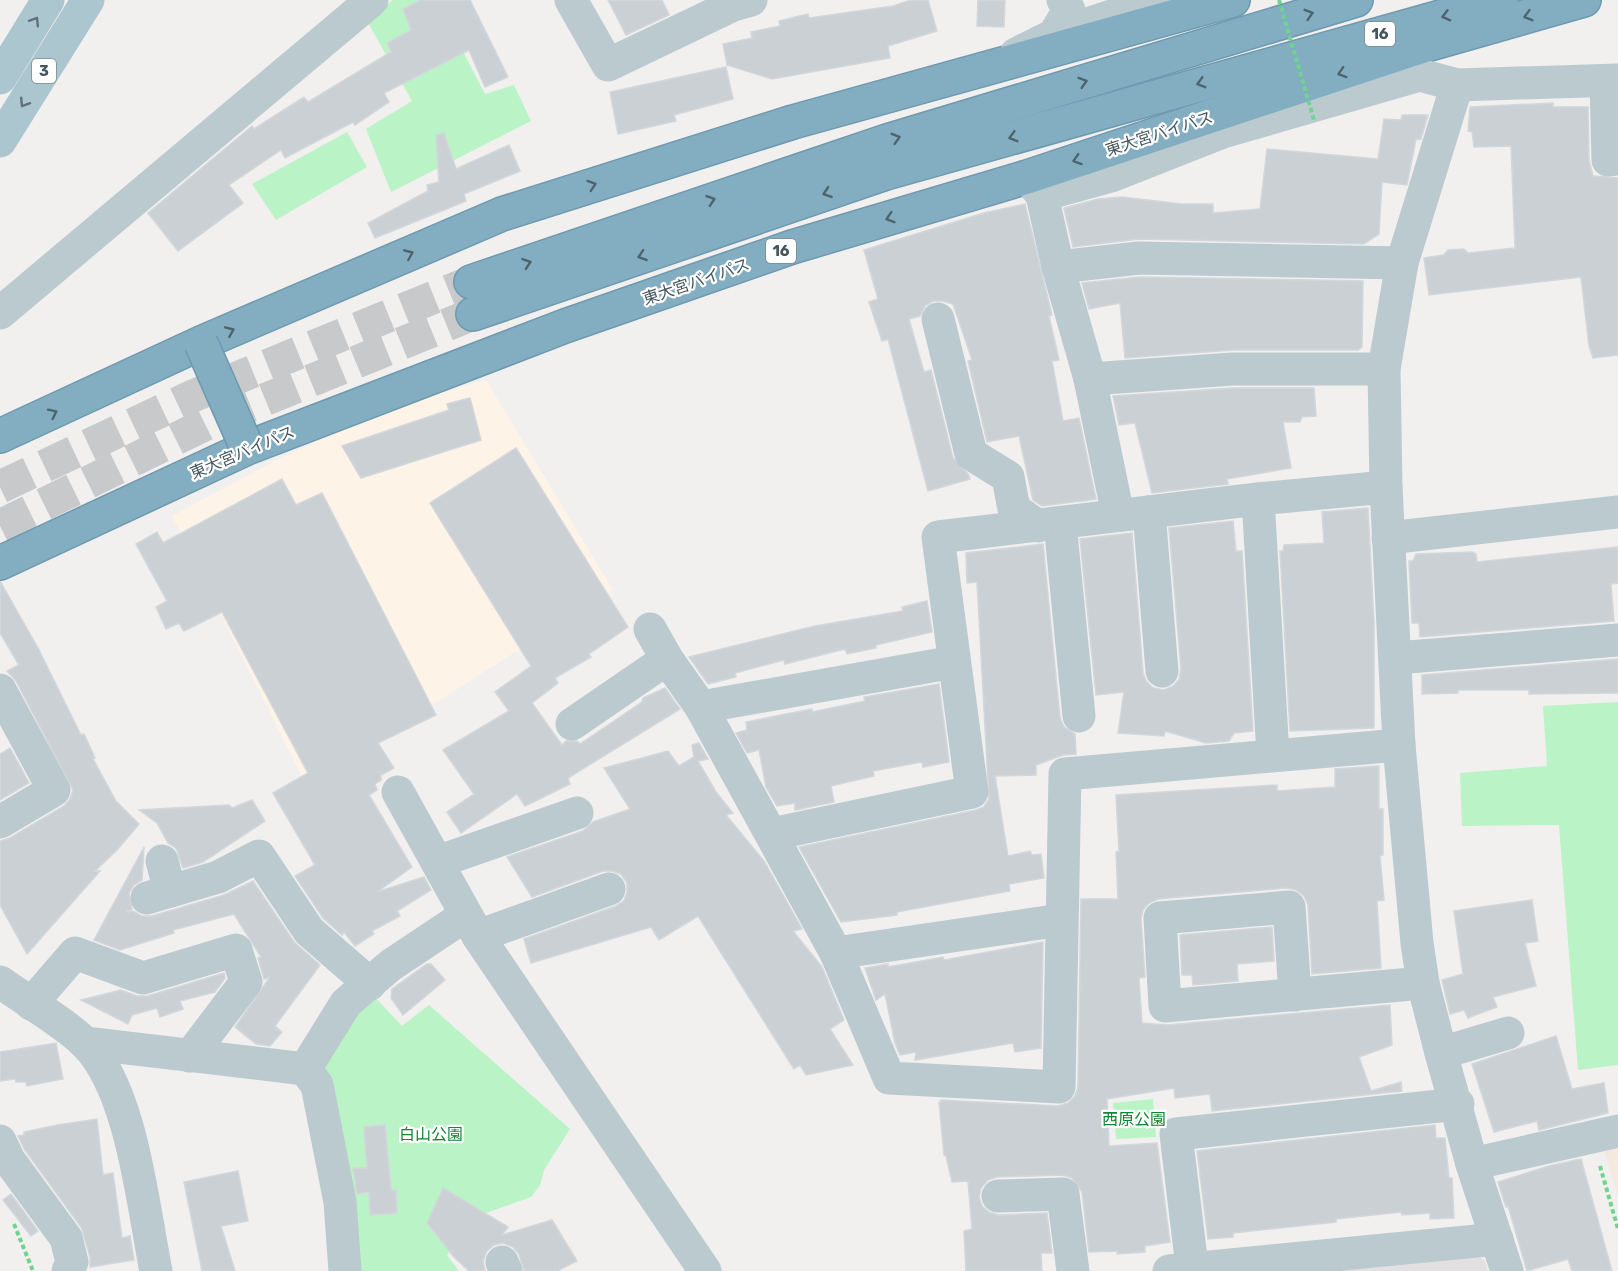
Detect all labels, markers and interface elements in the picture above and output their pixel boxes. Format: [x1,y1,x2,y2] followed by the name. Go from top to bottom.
[1441,8,1451,21] one-way arrow
[1303,9,1314,21] one-way arrow
[1523,9,1534,21] one-way arrow
[27,17,39,27] one-way arrow
[1365,22,1395,46] road number: 16
[32,59,56,83] road number: 3
[1337,66,1348,78] one-way arrow
[1196,76,1207,88] one-way arrow
[1077,77,1088,89] one-way arrow
[19,97,31,107] one-way arrow
[1103,107,1215,160] street label: 東大宮バイパス
[1009,129,1019,142] one-way arrow
[890,133,901,145] one-way arrow
[1072,153,1083,166] one-way arrow
[586,180,597,192] one-way arrow
[822,186,833,198] one-way arrow
[705,195,716,208] one-way arrow
[885,211,896,223] one-way arrow
[766,239,796,263] road number: 16
[403,249,414,261] one-way arrow
[637,249,648,262] one-way arrow
[640,254,752,309] street label: 東大宮バイパス
[521,257,532,270] one-way arrow
[224,326,235,338] one-way arrow
[47,408,58,420] one-way arrow
[187,422,297,483] street label: 東大宮バイパス
[1102,1110,1166,1129] park label: 西原公園
[399,1125,463,1144] park label: 白山公園

